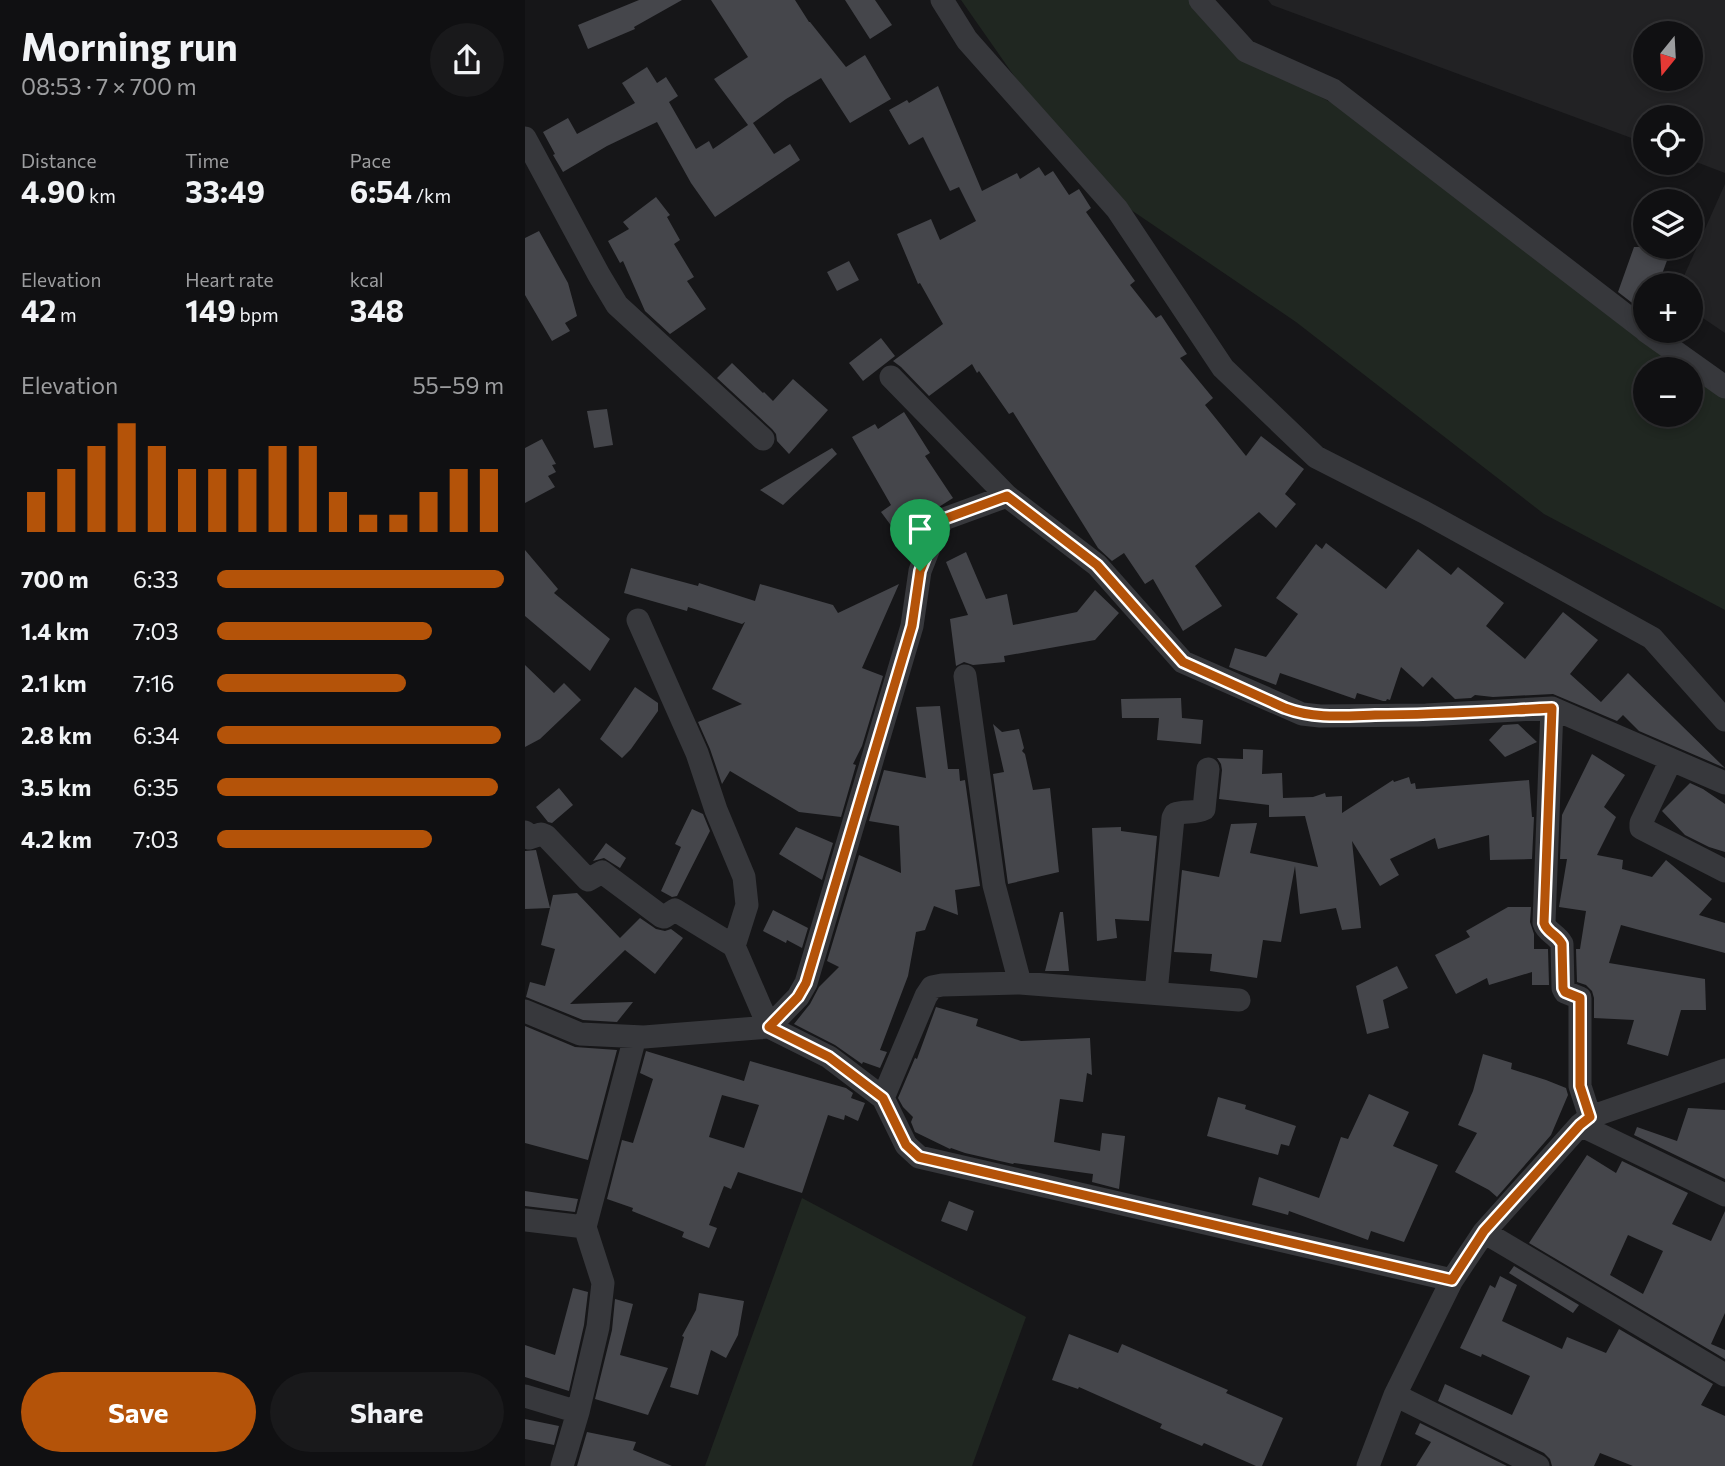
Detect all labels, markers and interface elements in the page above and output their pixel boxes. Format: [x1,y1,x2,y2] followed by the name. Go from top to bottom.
[1633,21,1703,91] north arrow
[1633,21,1703,427] map controls
[21,22,238,69] text: Morning run
[430,23,504,97] button: share
[21,72,197,100] text: 08:53 · 7 × 700 m
[1633,105,1703,175] button: locate
[21,149,97,172] text: Distance
[185,149,229,172] text: Time
[350,149,391,172] text: Pace
[21,172,85,209] text: 4.90
[185,172,265,209] text: 33:49
[350,172,412,209] text: 6:54
[85,184,116,207] text: km
[412,184,451,207] text: /km
[1633,189,1703,259] button: layers
[21,268,101,291] text: Elevation
[185,268,274,291] text: Heart rate
[350,268,384,291] text: kcal
[1633,273,1703,343] button: +
[21,291,56,328] text: 42
[185,291,236,328] text: 149
[350,291,404,328] text: 348
[56,303,76,326] text: m
[236,303,279,326] text: bpm
[1633,357,1703,427] button: −
[21,371,118,399] text: Elevation
[412,371,504,399] text: 55–59 m
[890,499,950,571] pin
[901,510,939,548] icon: arrive
[21,565,89,593] text: 700 m
[133,565,179,593] text: 6:33
[21,617,89,645] text: 1.4 km
[133,617,179,645] text: 7:03
[21,669,87,697] text: 2.1 km
[133,669,174,697] text: 7:16
[21,721,92,749] text: 2.8 km
[133,721,179,749] text: 6:34
[21,773,91,801] text: 3.5 km
[133,773,179,801] text: 6:35
[21,825,92,853] text: 4.2 km
[133,825,179,853] text: 7:03
[21,1372,256,1452] button: Save
[270,1372,504,1452] button: Share

